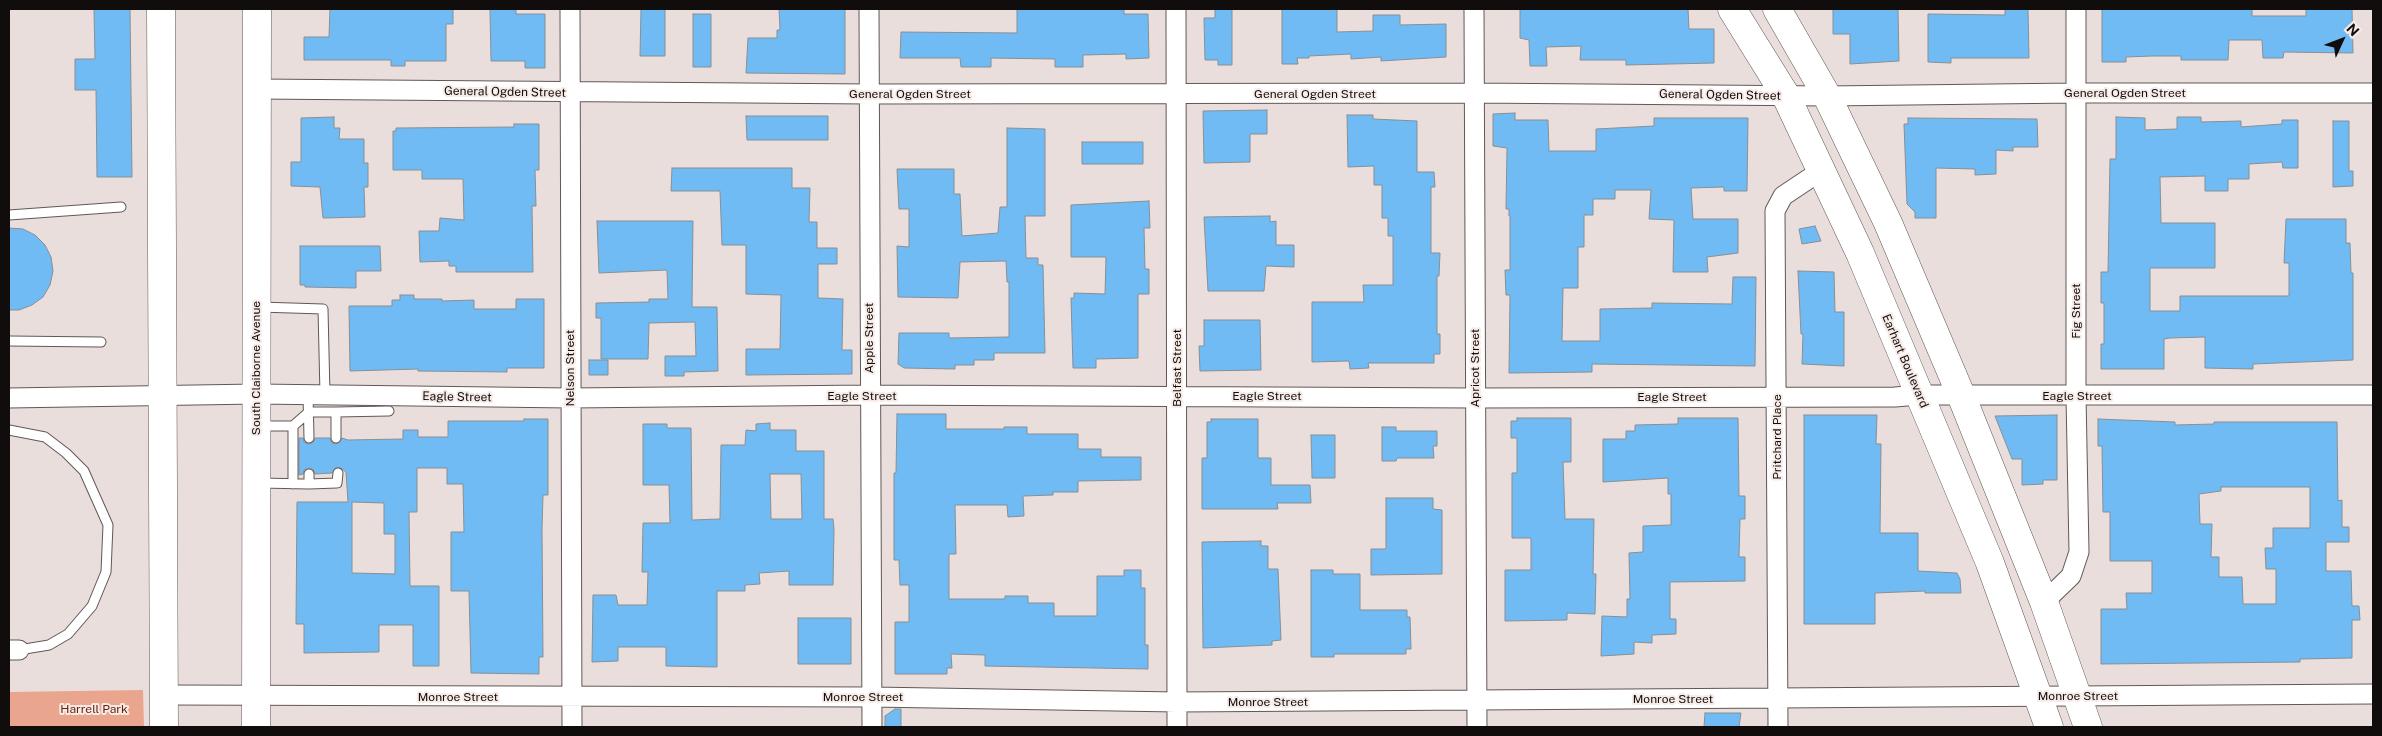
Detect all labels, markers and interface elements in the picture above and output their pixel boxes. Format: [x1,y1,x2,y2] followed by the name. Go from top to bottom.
[2317,15,2367,65] north arrow
[2343,20,2363,39] text: N
[444,84,566,100] street label: General Ogden Street
[2064,86,2186,100] street label: General Ogden Street
[849,87,971,101] street label: General Ogden Street
[1254,87,1376,101] street label: General Ogden Street
[1659,87,1781,103] street label: General Ogden Street
[2069,283,2083,339] street label: Fig Street
[249,301,263,435] street label: South Claiborne Avenue
[862,303,876,373] street label: Apple Street
[1879,312,1931,410] street label: Earhart Boulevard
[1170,329,1184,407] street label: Belfast Street
[1468,329,1482,407] street label: Apricot Street
[563,330,577,406] street label: Nelson Street
[422,389,492,405] street label: Eagle Street
[827,389,897,403] street label: Eagle Street
[1232,389,1302,403] street label: Eagle Street
[2042,389,2112,403] street label: Eagle Street
[1637,390,1707,404] street label: Eagle Street
[1770,394,1784,480] street label: Pritchard Place
[2038,689,2118,703] street label: Monroe Street
[418,690,498,704] street label: Monroe Street
[823,690,903,704] street label: Monroe Street
[1633,692,1713,706] street label: Monroe Street
[1228,695,1308,709] street label: Monroe Street
[60,702,128,716] park label: Harrell Park

